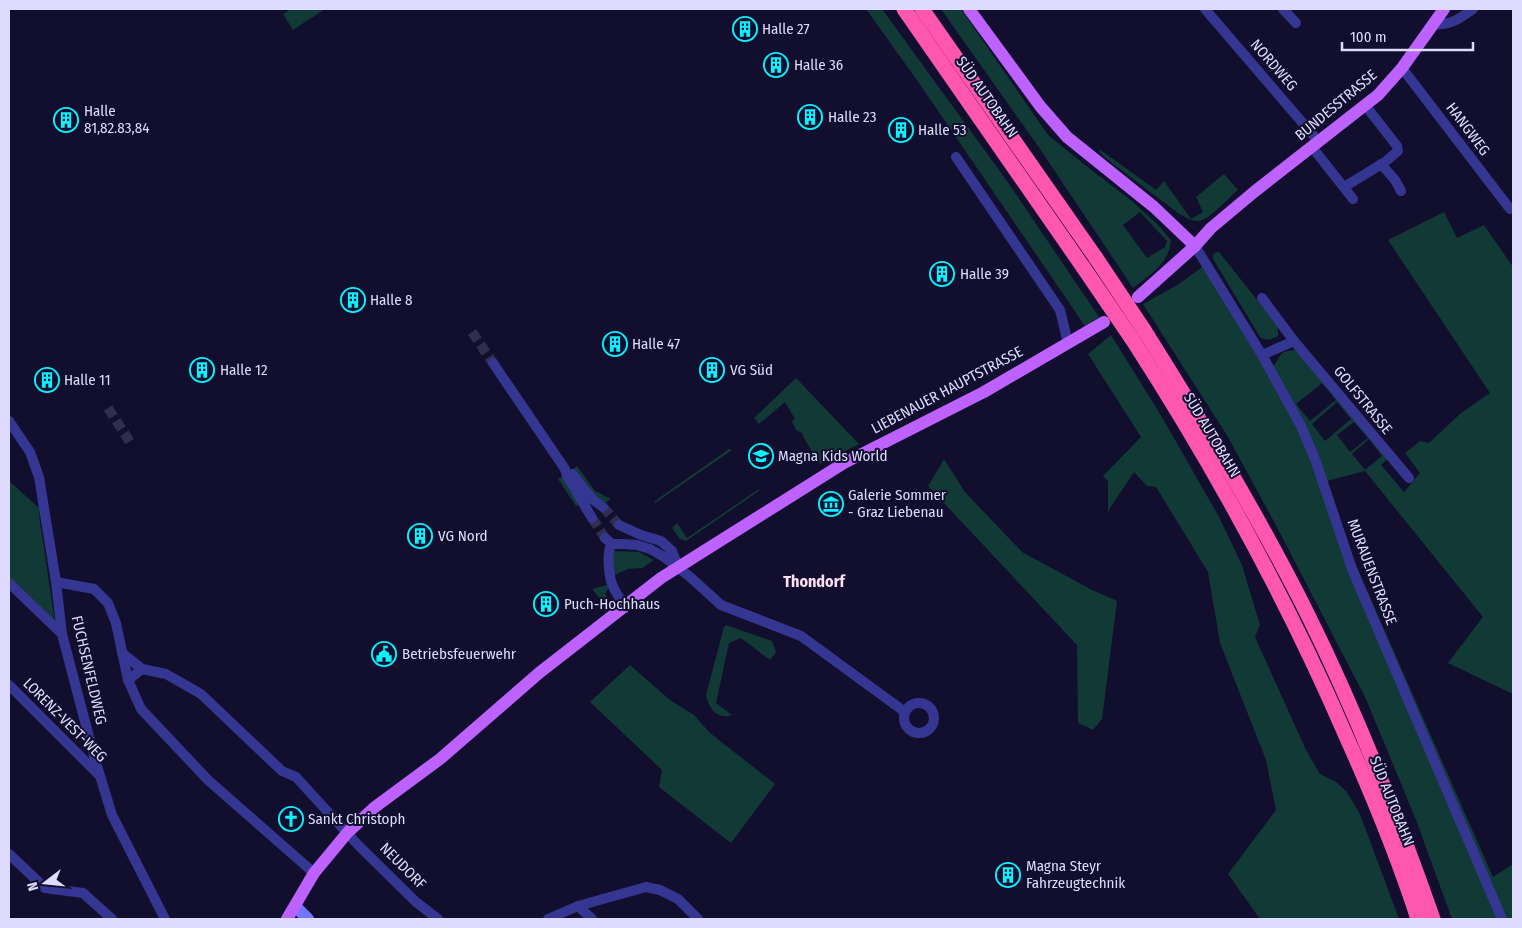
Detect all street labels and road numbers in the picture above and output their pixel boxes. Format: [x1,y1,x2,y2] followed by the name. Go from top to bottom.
[1247,36,1301,94] street label: NORDWEG
[952,53,1022,141] street label: SÜD AUTOBAHN
[1292,66,1380,144] street label: BUNDESSTRASSE
[1442,99,1494,159] street label: HANGWEG
[868,342,1026,438] street label: LIEBENAUER HAUPTSTRASSE
[1330,362,1396,438] street label: GOLFSTRASSE
[1180,390,1244,480] street label: SÜD AUTOBAHN
[1343,516,1401,628] street label: MURAUENSTRASSE
[68,614,110,726] street label: FUCHSENFELDWEG
[19,674,111,766] street label: LORENZ-VEST-WEG
[1366,754,1418,848] street label: SÜD AUTOBAHN
[376,839,430,893] street label: NEUDORF

